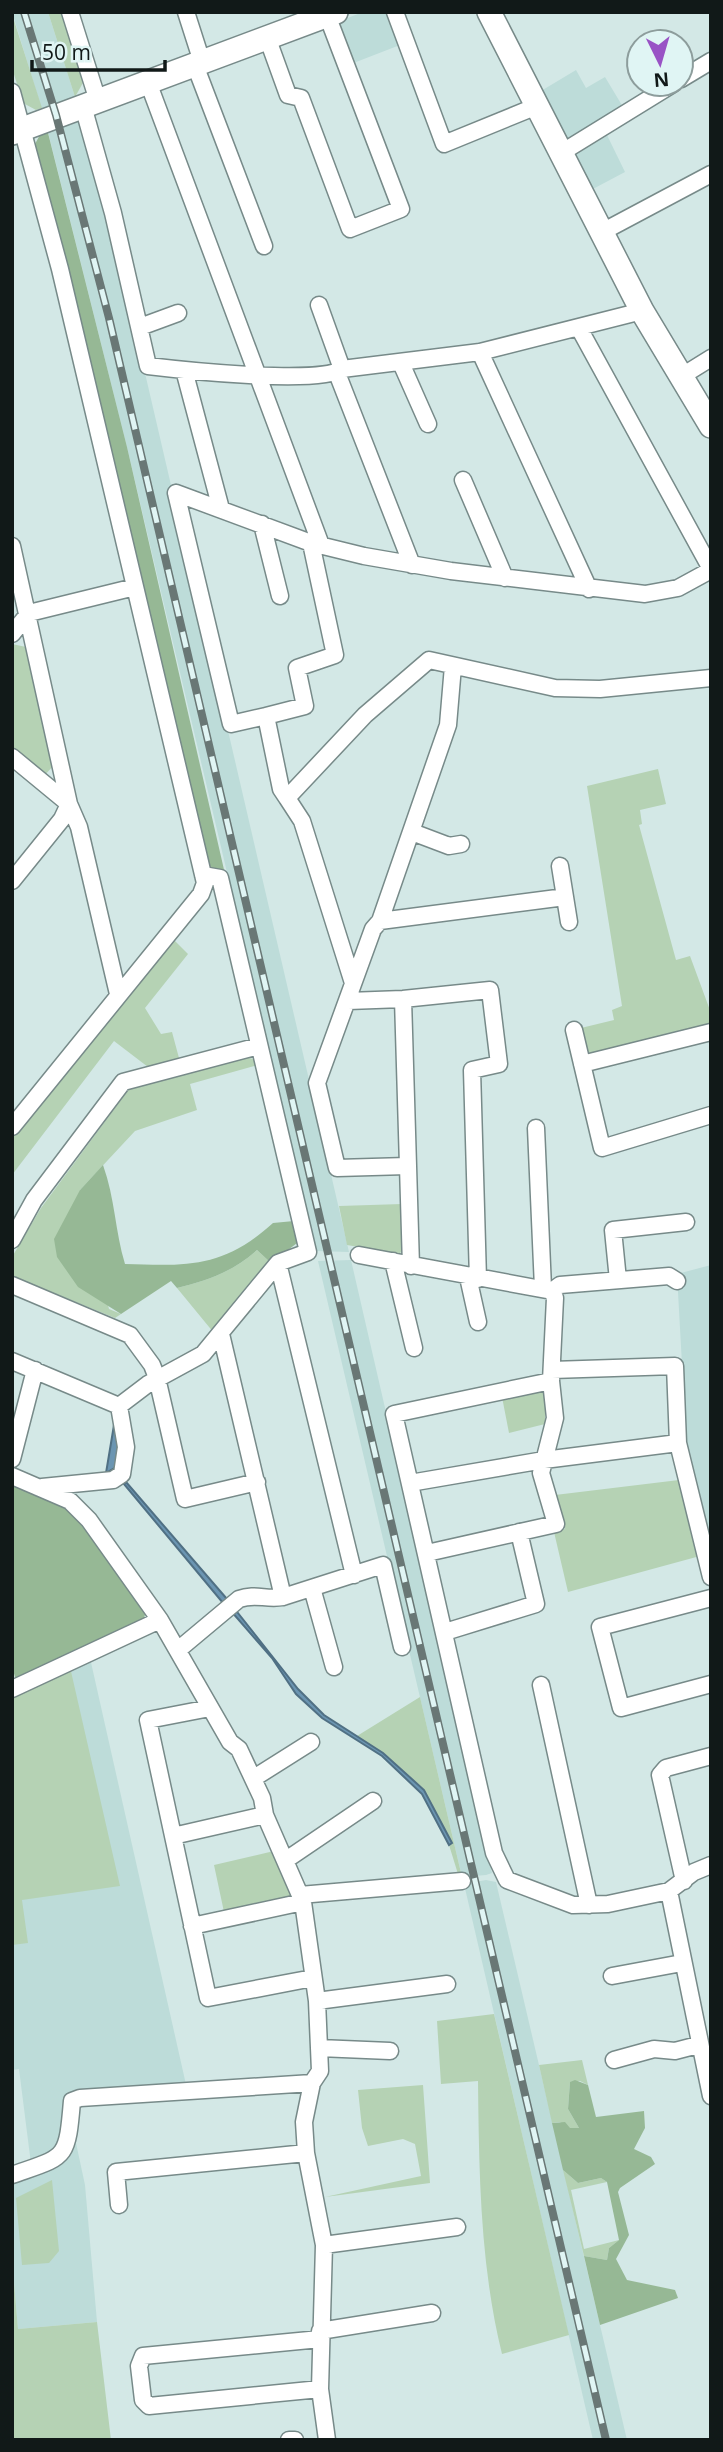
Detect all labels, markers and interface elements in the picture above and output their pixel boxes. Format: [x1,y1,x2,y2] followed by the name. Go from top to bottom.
[32,28,164,72] scale bar
[625,28,695,98] north arrow
[42,38,91,66] text: 50 m
[653,66,670,94] text: N

